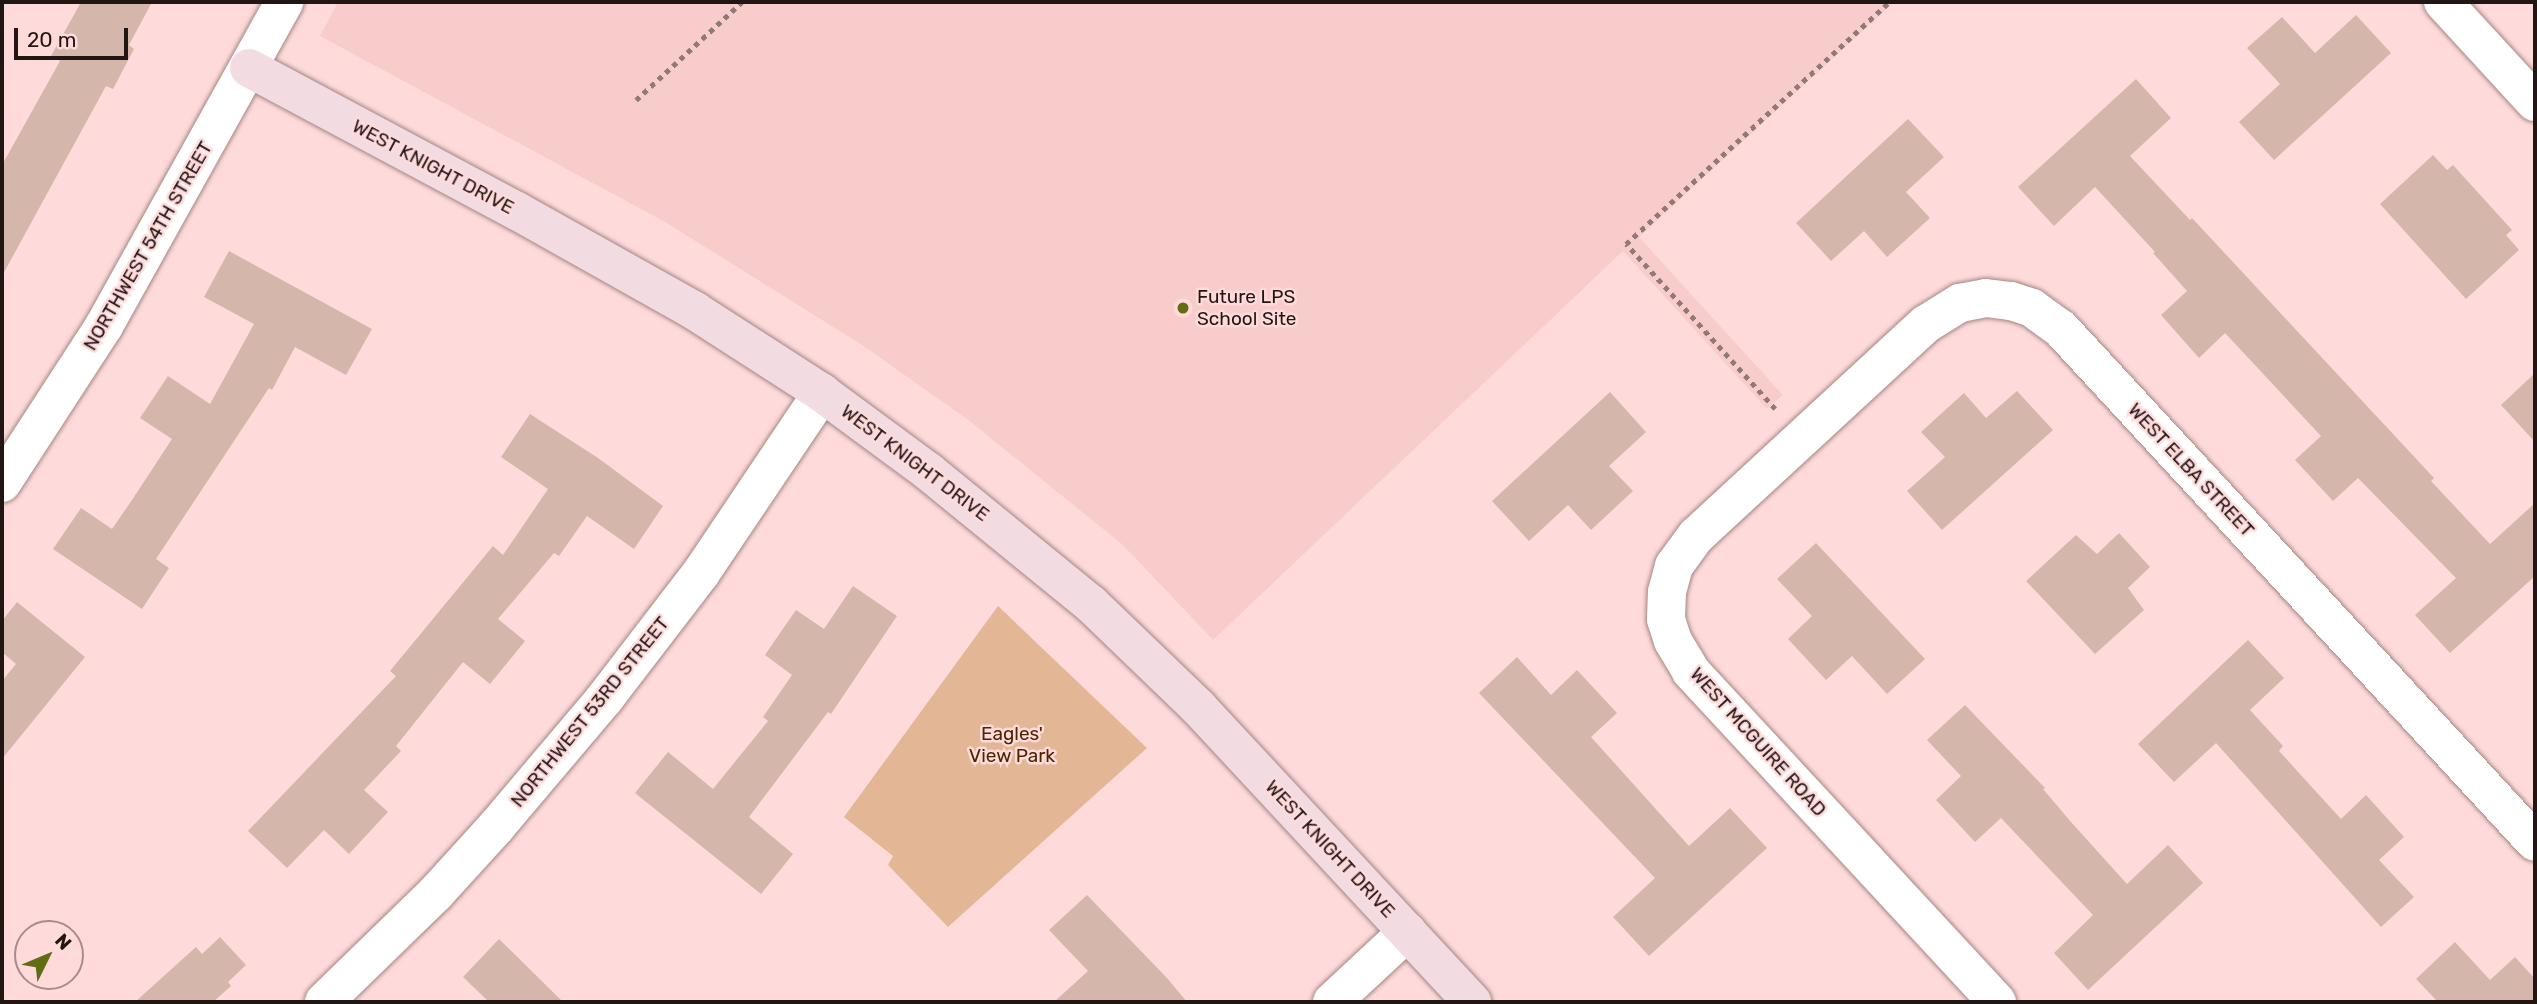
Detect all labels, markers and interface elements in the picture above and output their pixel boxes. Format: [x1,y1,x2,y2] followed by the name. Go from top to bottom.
[18,14,131,58] scale bar
[27,27,76,52] text: 20 m
[348,115,518,219] street label: WEST KNIGHT DRIVE
[79,137,217,355] street label: NORTHWEST 54TH STREET
[1197,286,1296,330] place label: Future LPS School Site
[1175,300,1191,316] marker: Future LPS School Site
[2123,398,2259,542] street label: WEST ELBA STREET
[836,400,994,526] street label: WEST KNIGHT DRIVE
[506,612,674,812] street label: NORTHWEST 53RD STREET
[1685,663,1831,821] street label: WEST MCGUIRE ROAD
[969,723,1055,767] park label: Eagles' View Park
[1260,775,1400,923] street label: WEST KNIGHT DRIVE
[14,920,84,990] north arrow
[50,929,76,955] text: N

